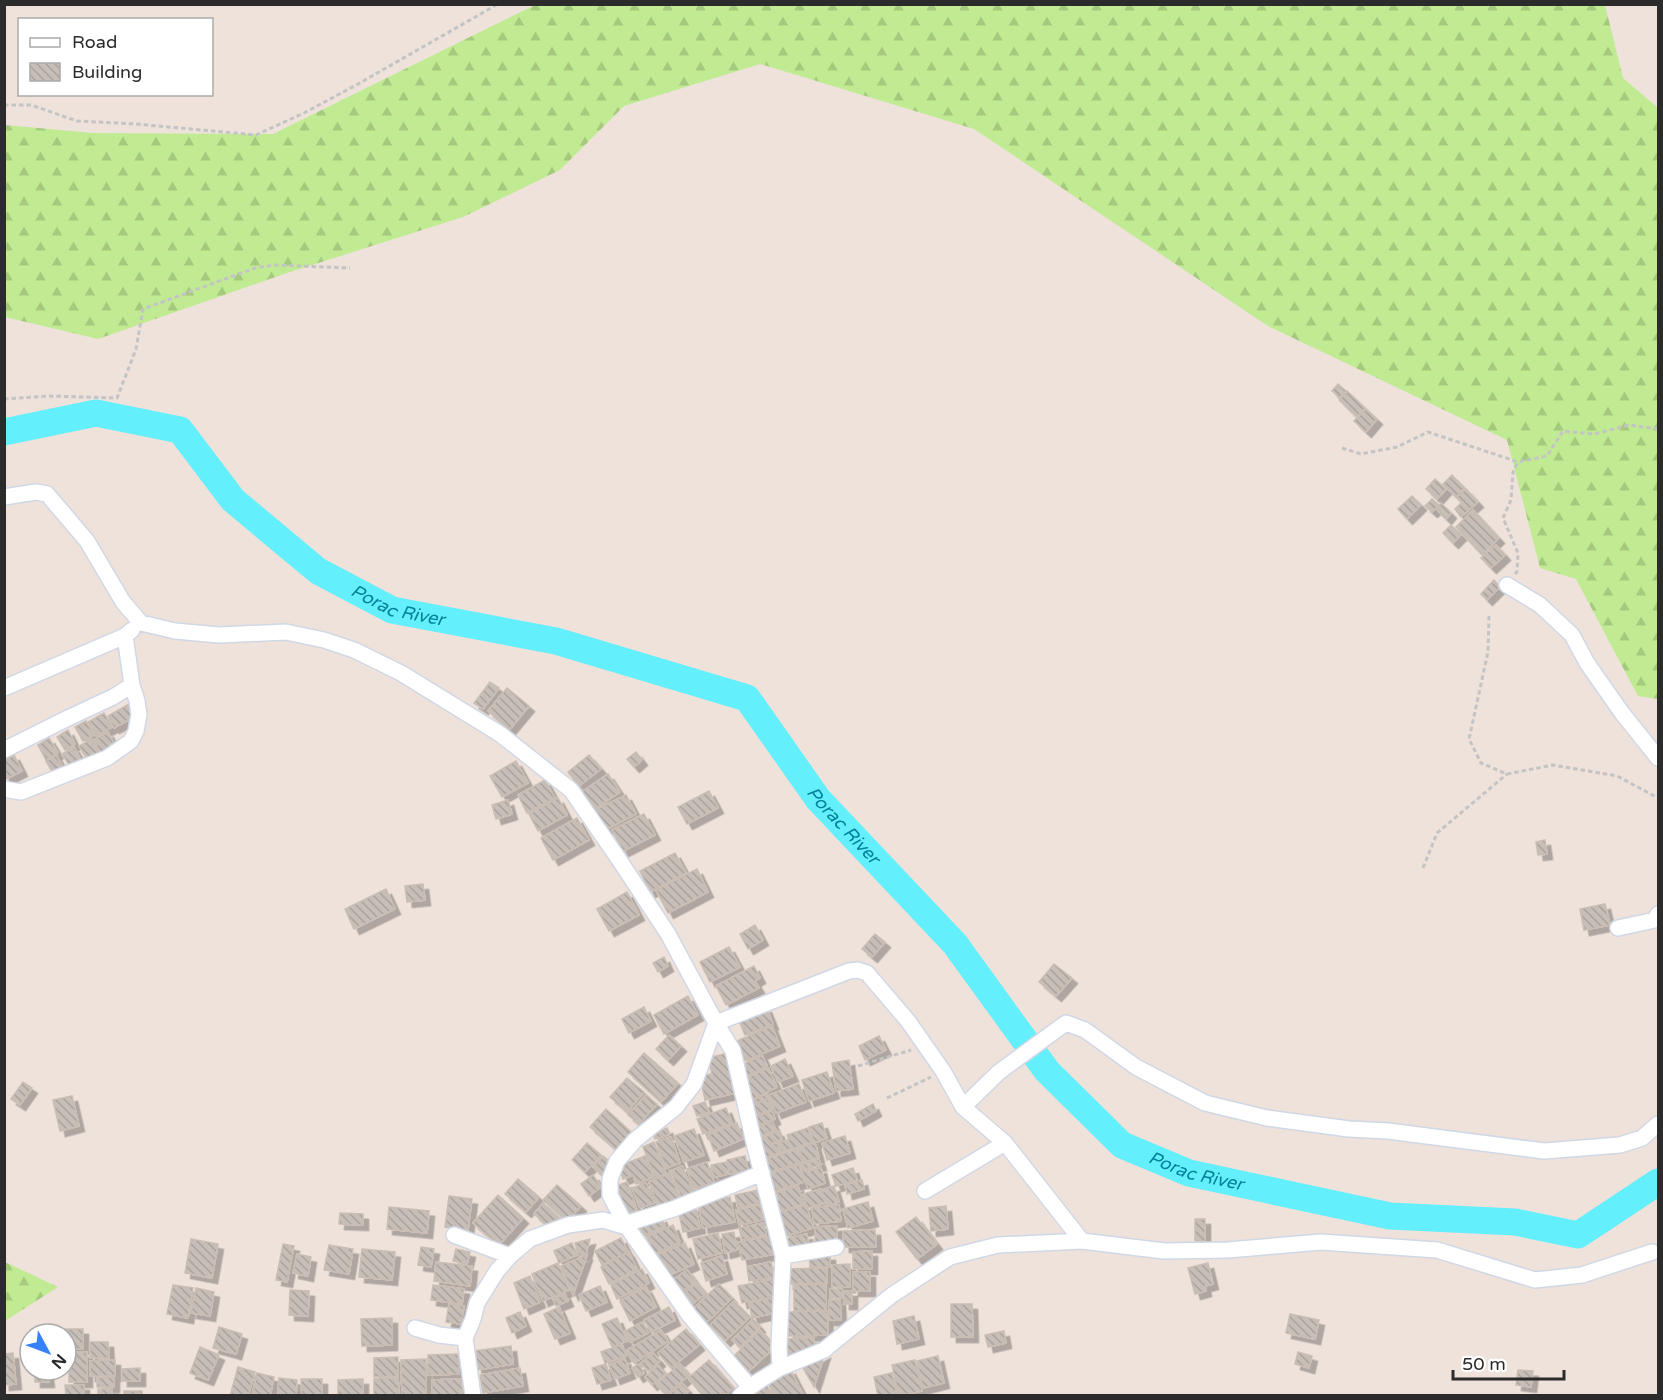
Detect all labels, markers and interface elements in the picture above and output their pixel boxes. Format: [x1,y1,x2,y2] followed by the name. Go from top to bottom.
[18,18,213,96] legend
[72,31,117,53] text: Road
[72,61,142,83] text: Building
[347,579,448,631] water label: Porac River
[802,782,886,870] water label: Porac River
[1145,1146,1247,1196] water label: Porac River
[18,1322,78,1382] north arrow
[1453,1343,1564,1381] scale bar
[47,1350,70,1373] text: N
[1462,1353,1506,1375] text: 50 m

